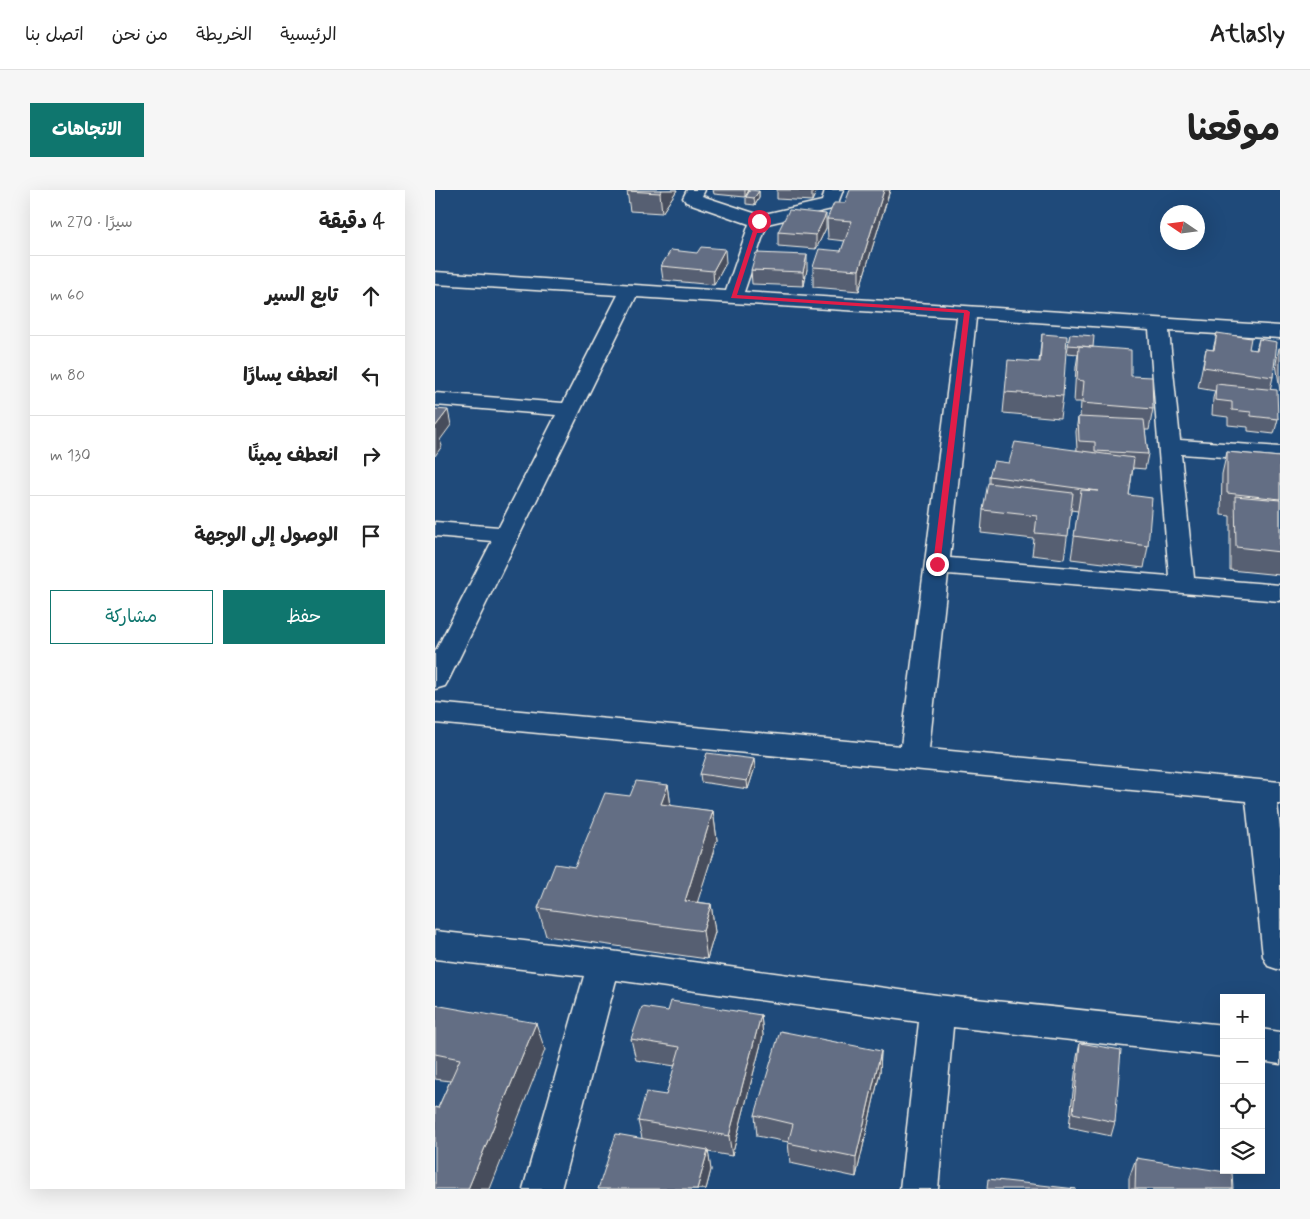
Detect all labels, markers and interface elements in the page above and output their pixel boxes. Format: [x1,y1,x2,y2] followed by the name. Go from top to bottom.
[1210,19,1285,50] text: Atlasly
[25,23,84,47] text: اتصل بنا
[112,23,168,47] text: من نحن
[196,23,252,47] text: الخريطة
[280,23,337,47] text: الرئيسية
[30,103,144,157] button: الاتجاهات
[1187,107,1280,153] text: موقعنا
[1160,205,1205,250] north arrow
[319,208,385,236] text: 4 دقيقة
[748,210,771,233] route start
[50,212,133,233] text: سيرًا · 270 m
[357,282,385,310] icon: ahead
[265,283,338,308] text: تابع السير
[50,285,84,306] text: 60 m
[357,362,385,390] icon: left
[243,363,338,388] text: انعطف يسارًا
[50,365,85,386] text: 80 m
[357,442,385,470] icon: right
[248,443,338,468] text: انعطف يمينًا
[50,445,91,466] text: 130 m
[357,522,385,550] icon: arrive
[194,523,338,548] text: الوصول إلى الوجهة
[926,553,949,576] route end
[50,590,213,644] button: مشاركة
[223,590,385,644] button: حفظ
[1220,994,1265,1174] map controls
[1220,994,1265,1039] button: +
[1220,1039,1265,1084] button: −
[1220,1084,1265,1129] button: locate
[1220,1129,1265,1174] button: layers

